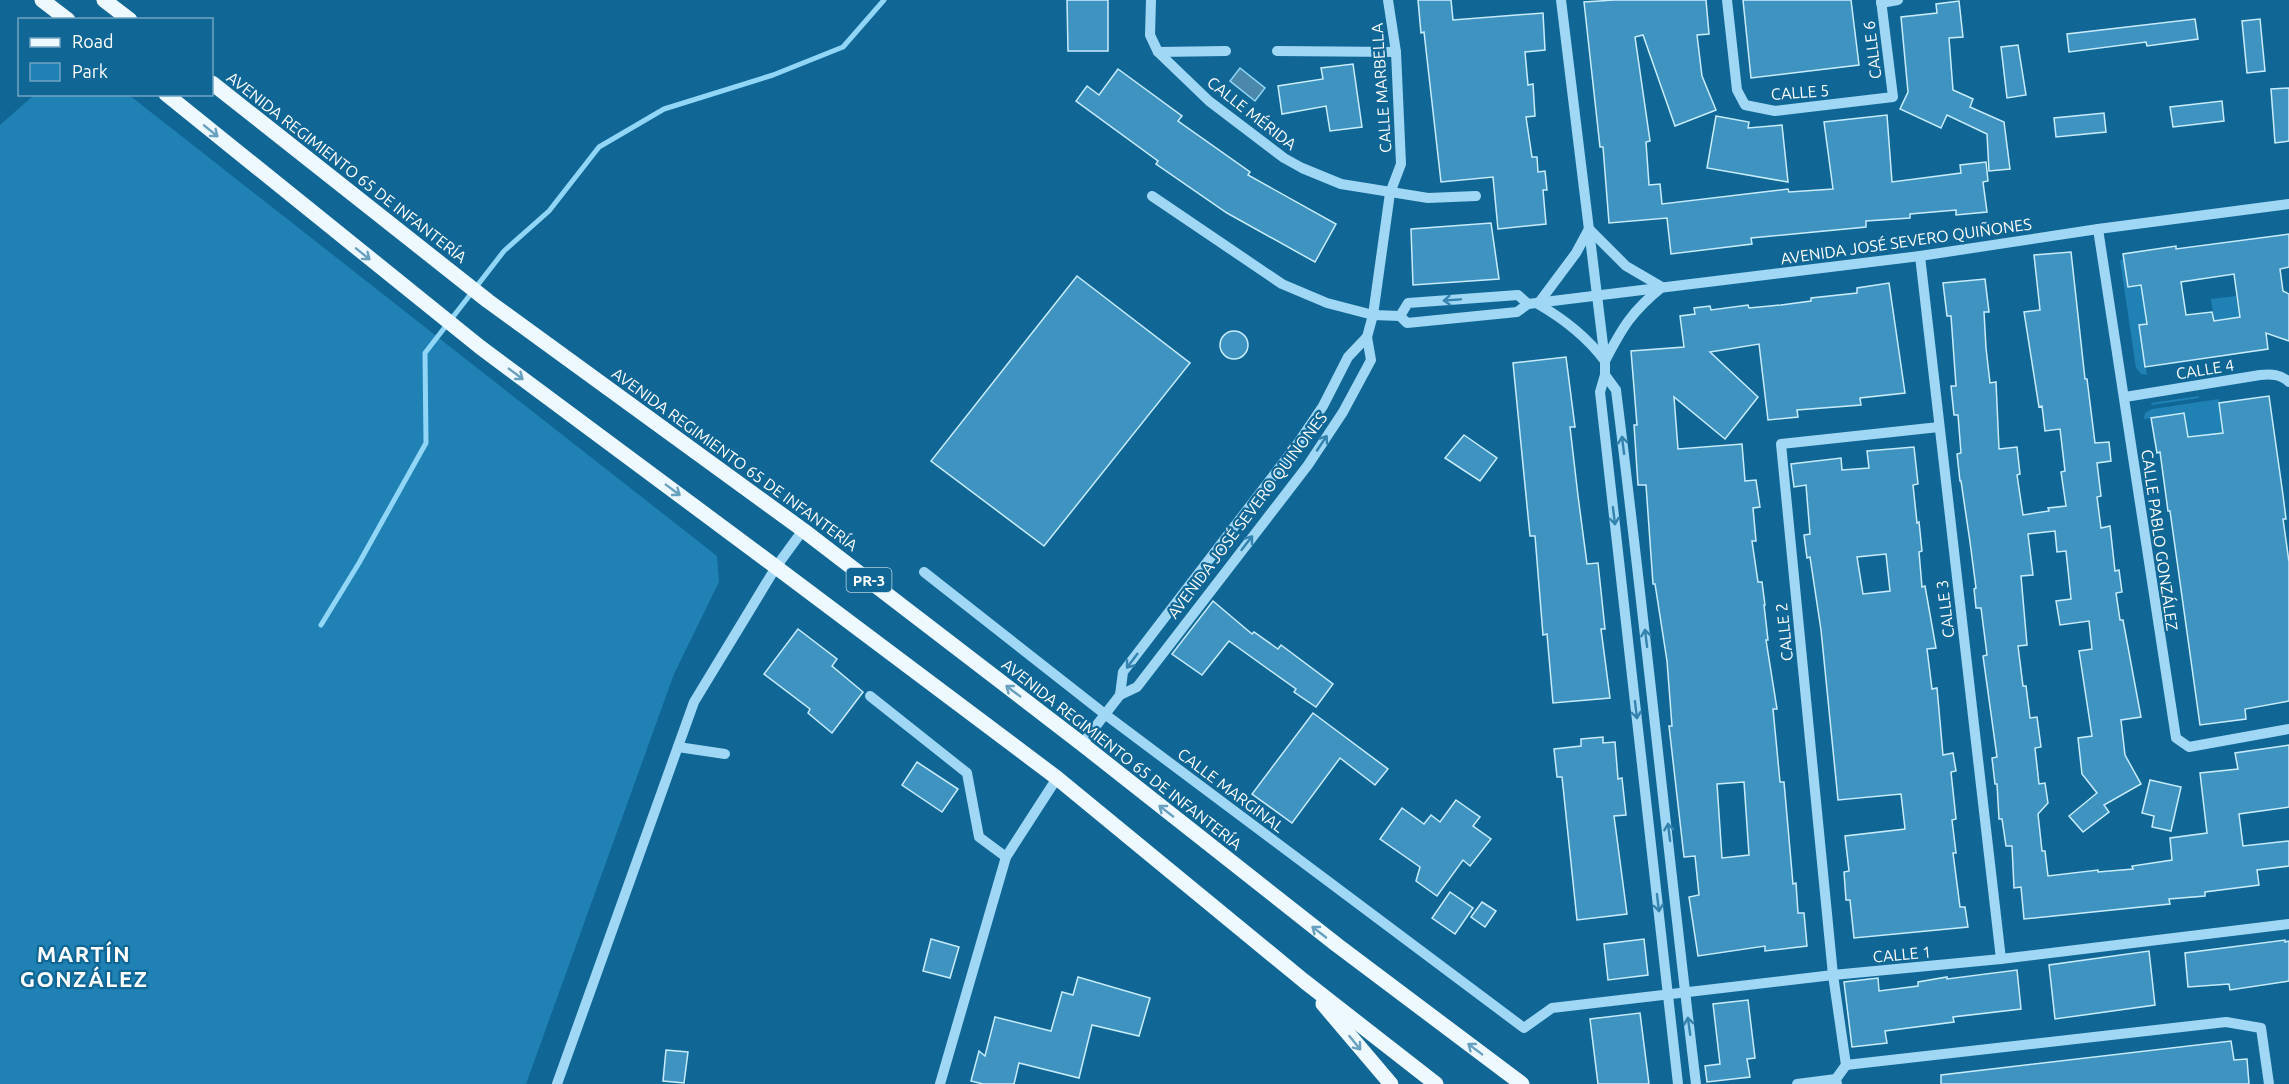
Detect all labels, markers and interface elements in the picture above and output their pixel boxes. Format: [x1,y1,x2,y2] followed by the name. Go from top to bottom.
[18,18,213,96] legend
[1860,20,1884,80] street label: CALLE 6
[1367,22,1395,154] street label: CALLE MARBELLA
[72,31,114,51] text: Road
[72,61,108,81] text: Park
[224,66,472,267] street label: AVENIDA REGIMIENTO 65 DE INFANTERÍA
[1204,71,1302,154] street label: CALLE MÉRIDA
[1770,81,1830,103] street label: CALLE 5
[203,125,219,138] one-way arrow
[1779,212,2033,268] street label: AVENIDA JOSÉ SEVERO QUIÑONES
[355,247,371,260] one-way arrow
[1443,295,1463,306] one-way arrow
[2175,356,2235,382] street label: CALLE 4
[609,362,863,555] street label: AVENIDA REGIMIENTO 65 DE INFANTERÍA
[508,368,524,380] one-way arrow
[1162,407,1330,622] street label: AVENIDA JOSÉ SEVERO QUIÑONES
[1316,435,1328,451] one-way arrow
[1617,435,1628,455] one-way arrow
[2138,448,2184,632] street label: CALLE PABLO GONZÁLEZ
[665,483,681,496] one-way arrow
[1609,505,1620,525] one-way arrow
[1241,535,1254,551] one-way arrow
[846,568,892,592] road number: PR-3
[1933,579,1957,639] street label: CALLE 3
[1772,602,1796,662] street label: CALLE 2
[1640,629,1651,649] one-way arrow
[999,653,1247,854] street label: AVENIDA REGIMIENTO 65 DE INFANTERÍA
[1125,653,1138,669] one-way arrow
[1005,684,1021,697] one-way arrow
[1631,699,1642,719] one-way arrow
[1174,744,1288,836] street label: CALLE MARGINAL
[1159,804,1175,817] one-way arrow
[1663,823,1674,843] one-way arrow
[1653,893,1664,913] one-way arrow
[1312,925,1328,938] one-way arrow
[20,941,148,991] district label: MARTÍN GONZÁLEZ
[1872,942,1932,966] street label: CALLE 1
[1683,1017,1694,1036] one-way arrow
[1348,1034,1361,1050] one-way arrow
[1468,1042,1484,1055] one-way arrow

